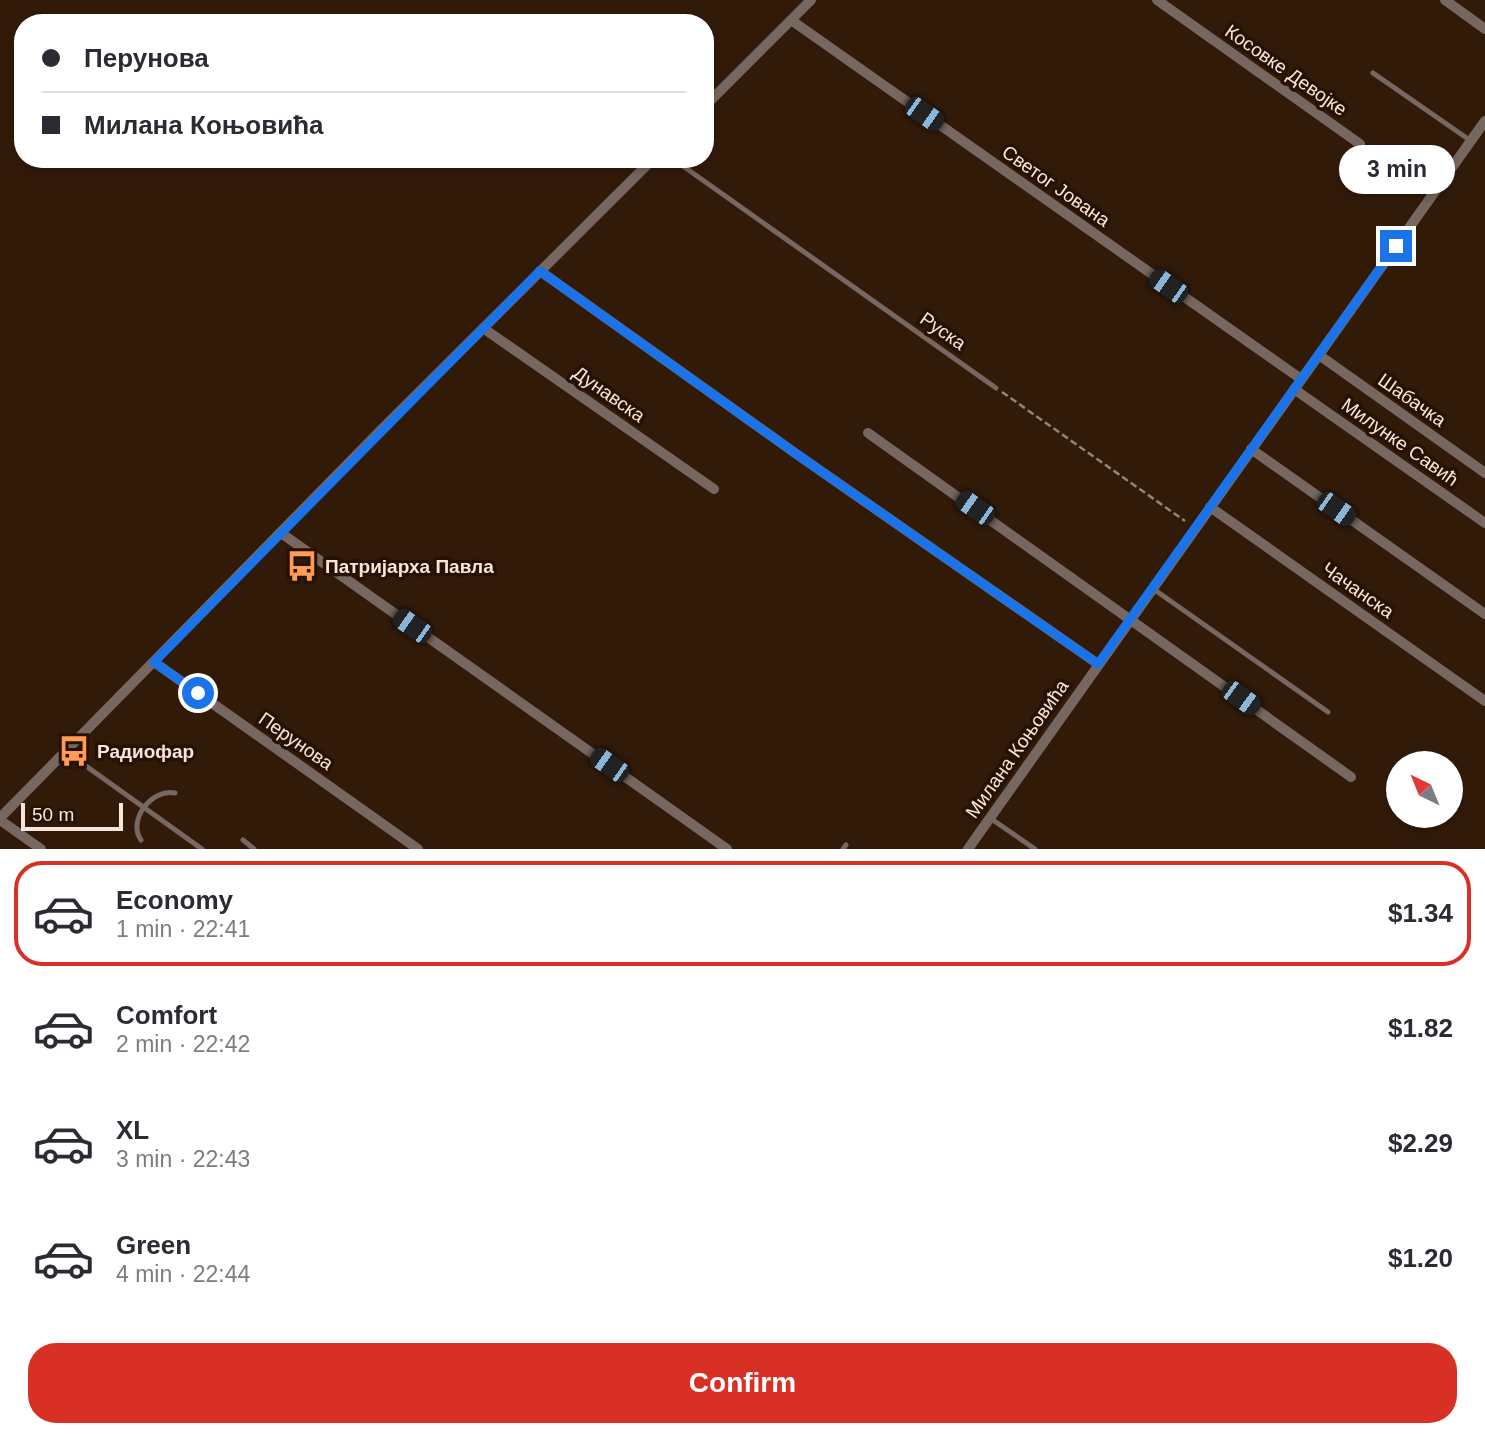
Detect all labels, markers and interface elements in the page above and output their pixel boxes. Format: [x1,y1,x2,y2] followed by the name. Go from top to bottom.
[1221,20,1351,120] street label: Косовке Девојке
[84,43,209,73] text: Перунова
[901,93,948,135] car
[84,110,324,140] text: Милана Коњовића
[998,141,1114,231] street label: Светог Јована
[1338,145,1454,194] callout: 3 min
[1367,156,1427,182] text: 3 min
[1380,230,1412,262] route end
[1145,265,1192,307] car
[916,308,970,354] street label: Руска
[569,362,649,427] street label: Дунавска
[1374,369,1450,431] street label: Шабачка
[1338,394,1462,490] street label: Милунке Савић
[952,487,999,529] car
[1313,488,1360,530] car
[285,549,319,583] bus stop icon: Патријарха Павла
[325,556,494,577] place label: Патријарха Павла
[1318,558,1398,623] street label: Чачанска
[389,605,436,647] car
[961,675,1073,822] street label: Милана Коњовића
[182,677,214,709] route start
[1218,677,1265,719] car
[255,708,337,774] street label: Перунова
[57,734,91,768] bus stop icon: Радиофар
[97,741,194,762] place label: Радиофар
[586,744,633,786] car
[1386,751,1463,828] north arrow
[1386,751,1463,828] map controls
[21,800,122,832] scale bar
[32,804,74,825] text: 50 m
[32,882,95,945] icon: car
[116,885,233,915] text: Economy
[1388,898,1453,928] text: $1.34
[116,916,250,942] text: 1 min · 22:41
[32,997,95,1060] icon: car
[116,1000,217,1030] text: Comfort
[1388,1013,1453,1043] text: $1.82
[116,1031,250,1057] text: 2 min · 22:42
[32,1112,95,1175] icon: car
[116,1115,149,1145] text: XL
[1388,1128,1453,1158] text: $2.29
[116,1146,250,1172] text: 3 min · 22:43
[32,1227,95,1290] icon: car
[116,1230,191,1260] text: Green
[1388,1243,1453,1273] text: $1.20
[116,1261,250,1287] text: 4 min · 22:44
[28,1343,1457,1423] button: Confirm

